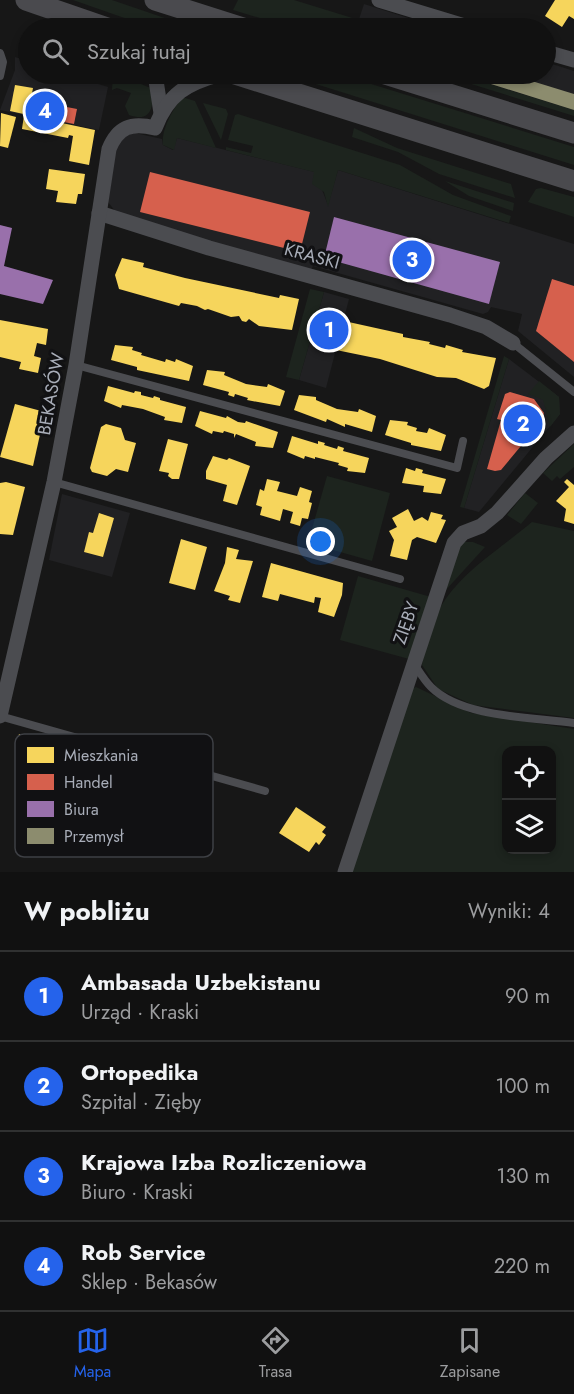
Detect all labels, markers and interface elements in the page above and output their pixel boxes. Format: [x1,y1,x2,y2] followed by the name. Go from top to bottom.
[18,18,556,84] search box
[39,35,72,68] icon: search
[87,35,191,67] text: Szukaj tutaj
[26,88,64,134] pin: 4
[281,236,343,276] street label: KRASKI
[392,238,432,282] pin: 3
[310,308,348,352] pin: 1
[31,351,71,437] street label: BEKASÓW
[504,402,542,446] pin: 2
[306,527,335,556] your location
[387,597,426,648] street label: ZIĘBY
[15,734,213,857] legend
[64,744,138,767] text: Mieszkania
[502,746,556,854] map controls
[502,746,556,800] button: locate
[64,771,113,794] text: Handel
[64,798,99,821] text: Biura
[502,800,556,854] button: layers
[64,825,125,848] text: Przemysł
[24,892,150,930] text: W pobliżu
[468,897,550,926] text: Wyniki: 4
[81,966,321,998] text: Ambasada Uzbekistanu
[38,982,49,1011] text: 1
[505,982,550,1011] text: 90 m
[81,998,199,1027] text: Urząd · Kraski
[81,1056,198,1088] text: Ortopedika
[37,1072,50,1101] text: 2
[495,1072,550,1101] text: 100 m
[81,1088,201,1117] text: Szpital · Zięby
[81,1146,367,1178] text: Krajowa Izba Rozliczeniowa
[37,1162,50,1191] text: 3
[496,1162,550,1191] text: 130 m
[81,1178,193,1207] text: Biuro · Kraski
[81,1236,206,1268] text: Rob Service
[37,1252,50,1281] text: 4
[494,1252,550,1281] text: 220 m
[81,1268,217,1297] text: Sklep · Bekasów
[74,1324,111,1383] tab: Mapa
[259,1324,292,1383] tab: Trasa
[440,1324,500,1383] tab: Zapisane

